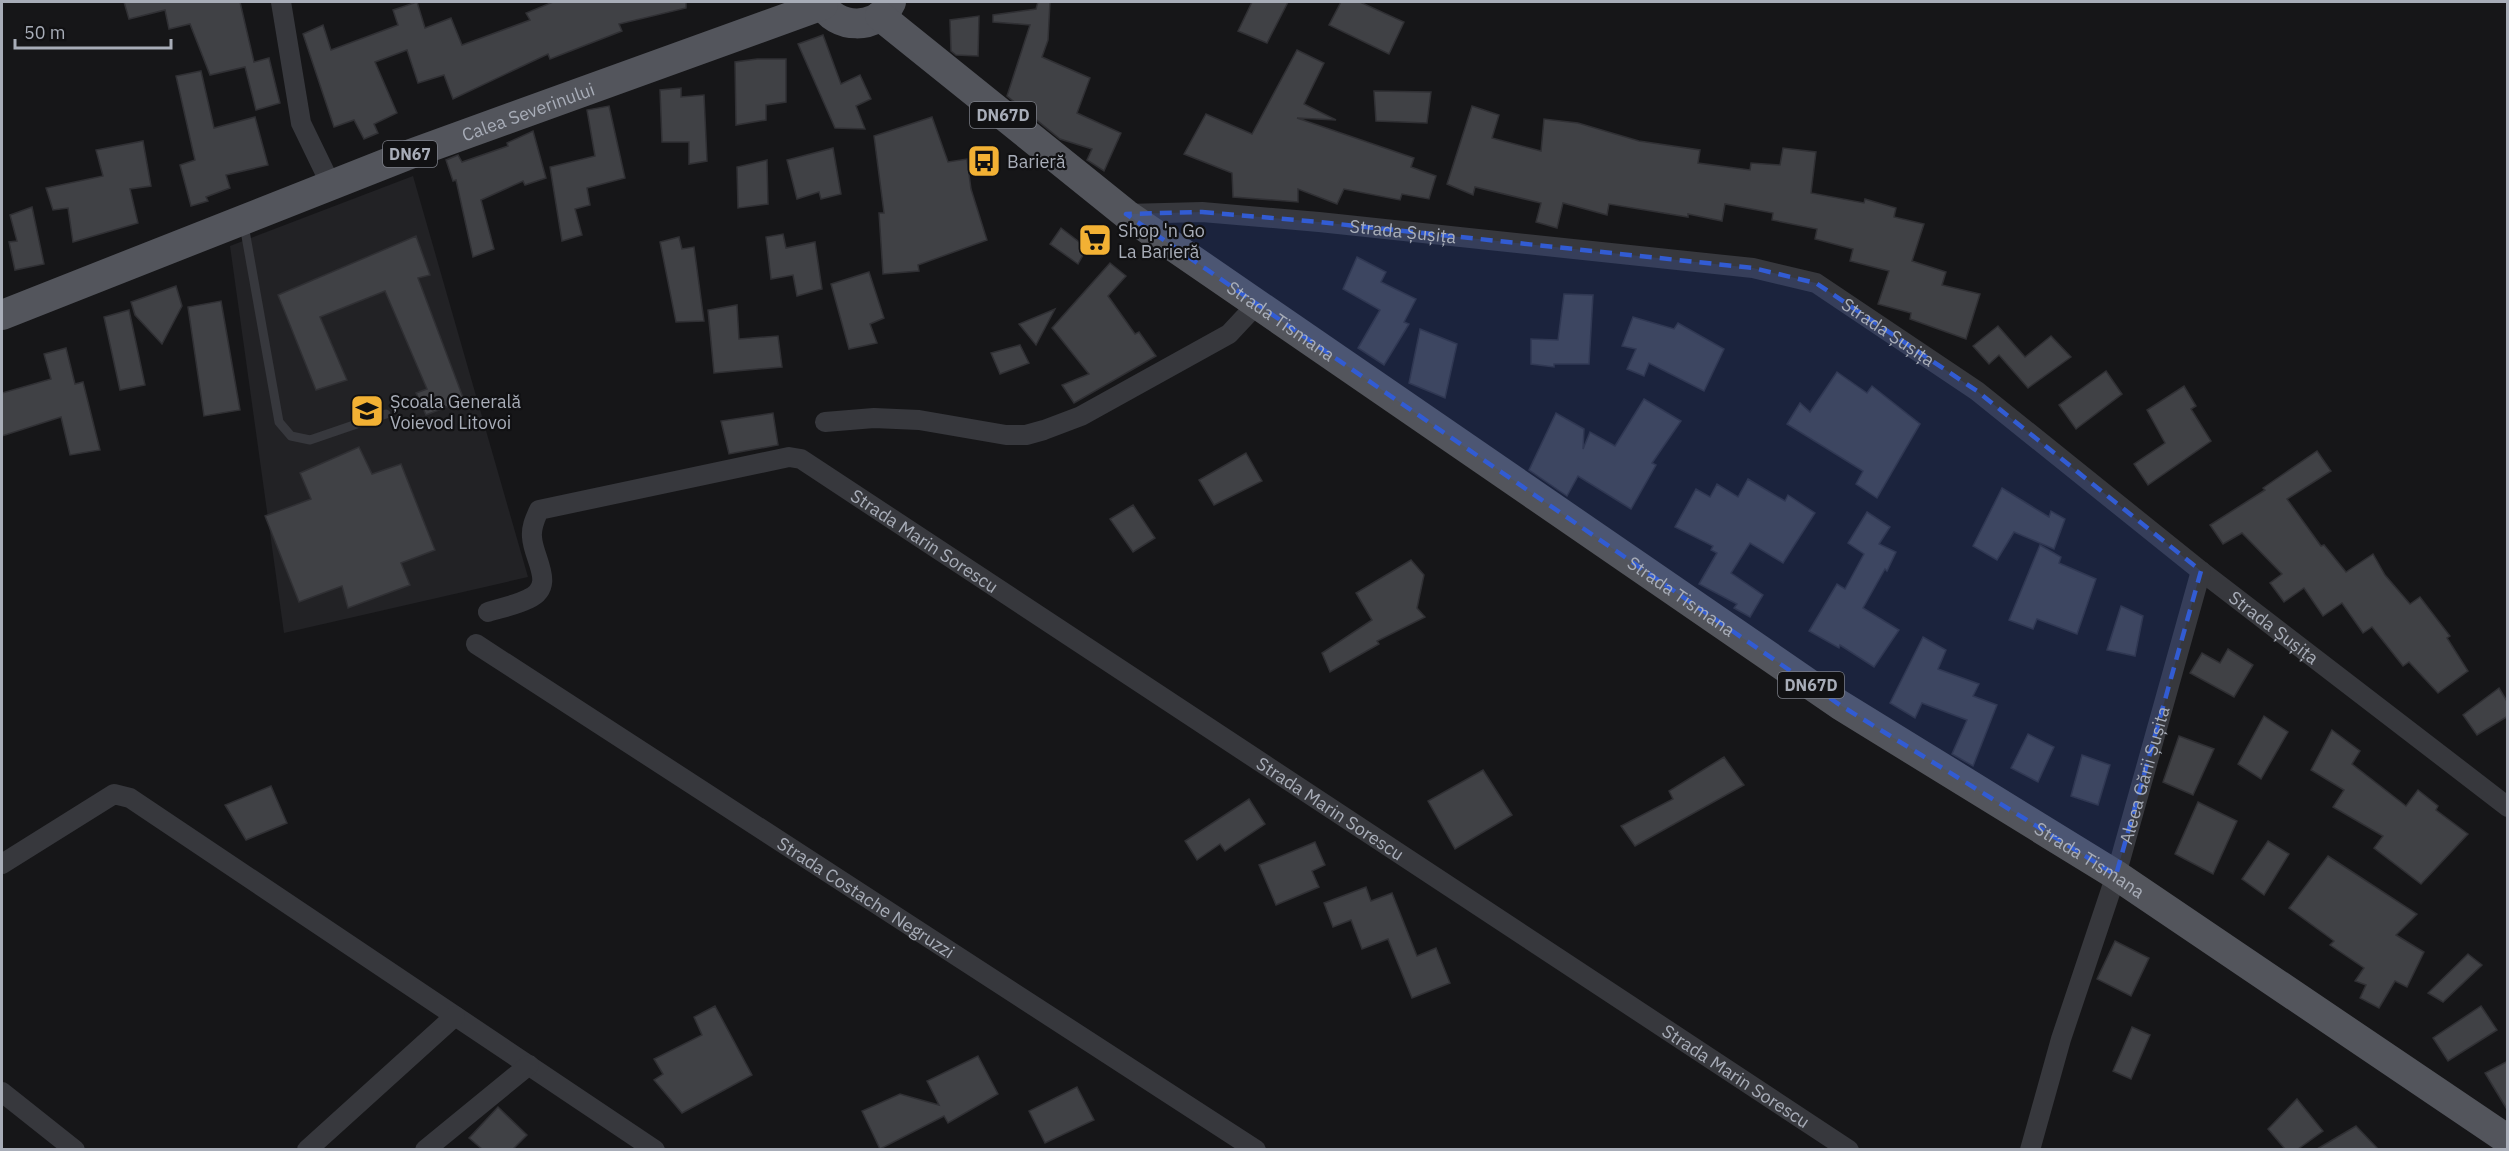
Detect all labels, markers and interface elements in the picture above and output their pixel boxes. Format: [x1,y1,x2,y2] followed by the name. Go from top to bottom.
[15,12,171,50] scale bar
[24,21,66,44] text: 50 m
[458,77,598,146] street label: Calea Severinului
[970,102,1036,128] road number: DN67D
[383,141,437,167] road number: DN67
[966,143,1002,179] bus stop icon: Barieră
[1007,150,1066,173] place label: Barieră
[1349,214,1458,248] street label: Strada Șușița
[1118,219,1205,263] place label: Shop 'n Go La Barieră
[1077,222,1113,258] supermarket icon: Shop 'n Go La Barieră
[1223,275,1340,366] street label: Strada Tismana
[1838,292,1940,371] street label: Strada Șușița
[390,390,521,434] place label: Școala Generală Voievod Litovoi
[349,393,385,429] school or university icon: Școala Generală Voievod Litovoi
[847,484,1003,598] street label: Strada Marin Sorescu
[1623,551,1740,641] street label: Strada Tismana
[2225,585,2324,669] street label: Strada Șușița
[1778,672,1844,698] road number: DN67D
[2114,703,2174,847] street label: Aleea Gării Șușita
[1252,751,1409,865] street label: Strada Marin Sorescu
[2030,816,2150,903] street label: Strada Tismana
[773,831,959,963] street label: Strada Costache Negruzzi
[1658,1019,1815,1133] street label: Strada Marin Sorescu

